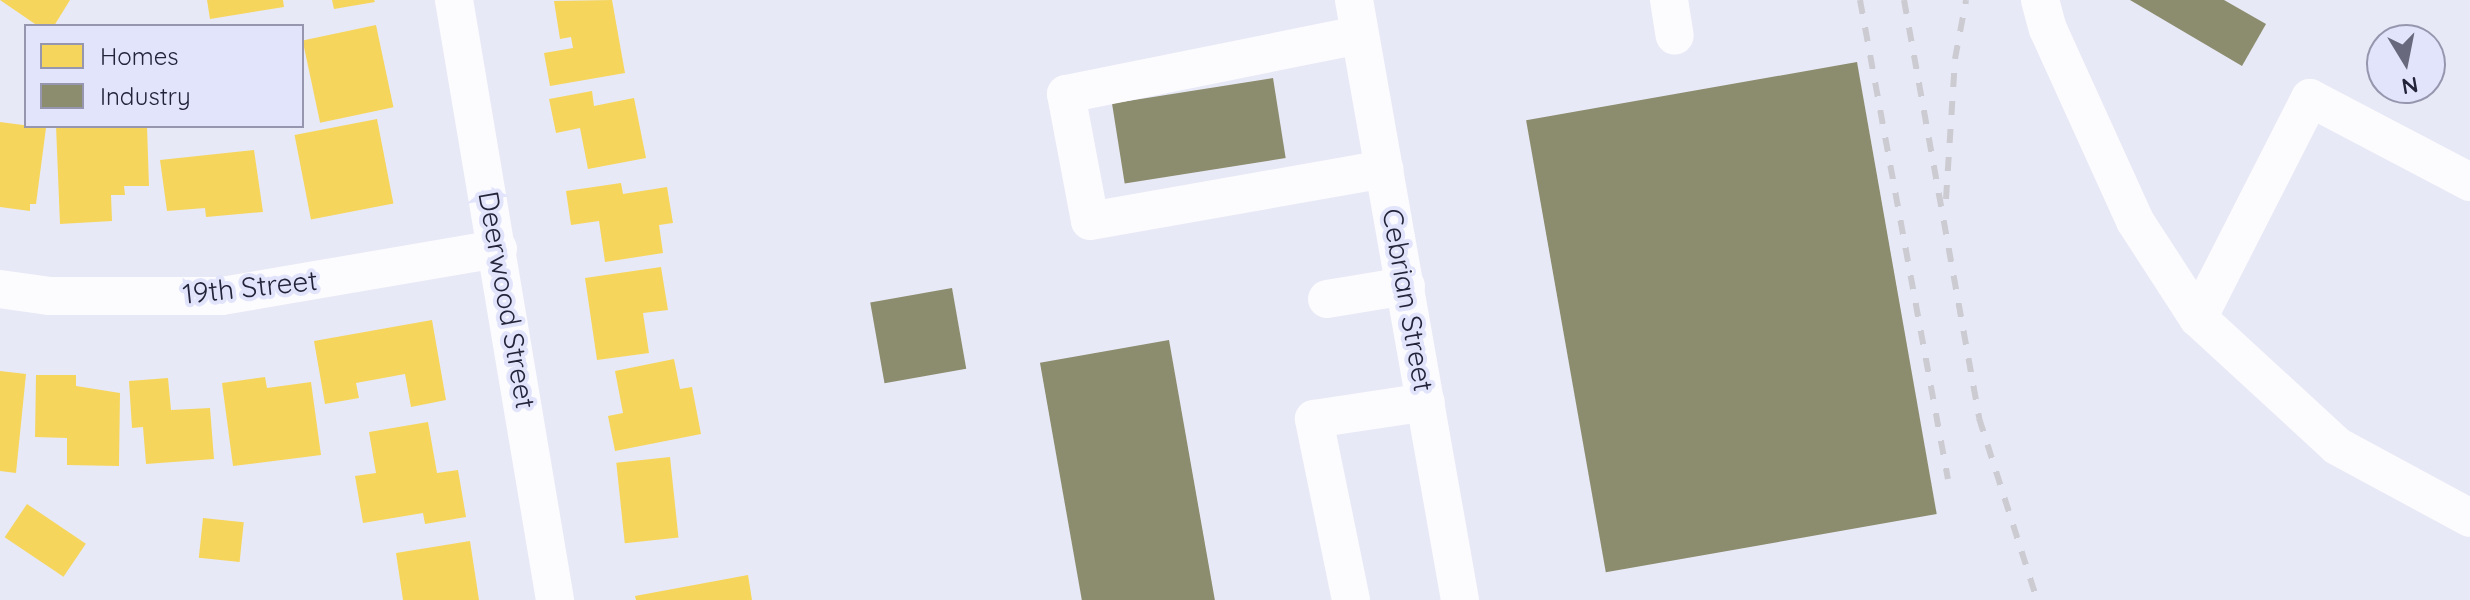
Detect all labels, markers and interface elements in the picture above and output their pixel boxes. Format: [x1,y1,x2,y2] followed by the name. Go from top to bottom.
[24,24,304,128] legend
[2366,24,2446,104] north arrow
[100,41,178,71] text: Homes
[2399,70,2420,101] text: N
[100,81,191,111] text: Industry
[471,189,543,411] street label: Deerwood Street
[1375,206,1441,394] street label: Cebrian Street
[181,263,319,311] street label: 19th Street

